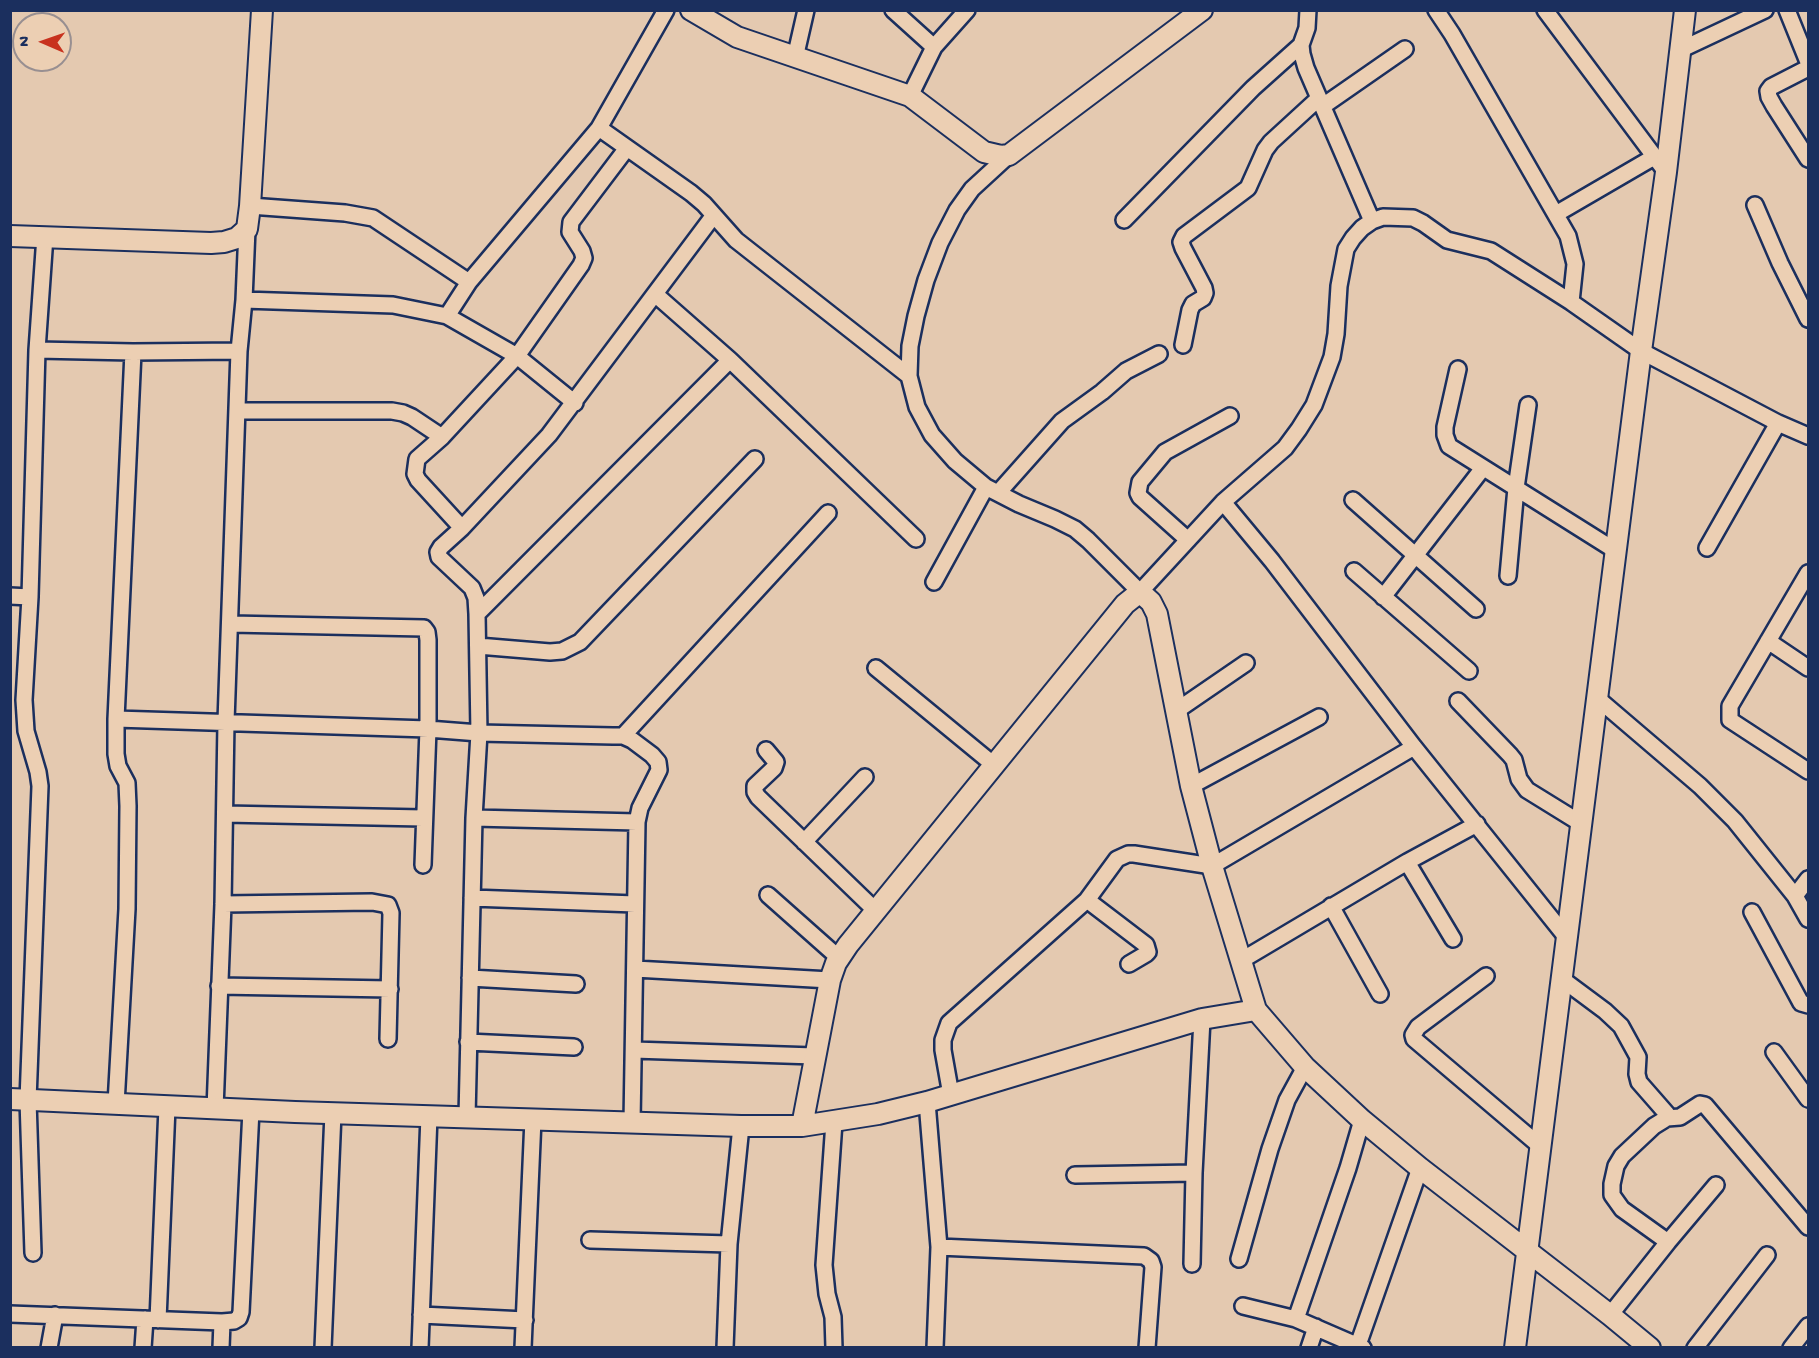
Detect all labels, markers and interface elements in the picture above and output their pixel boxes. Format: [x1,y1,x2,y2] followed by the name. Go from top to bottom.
[12,12,72,72] north arrow
[16,36,35,47] text: N

